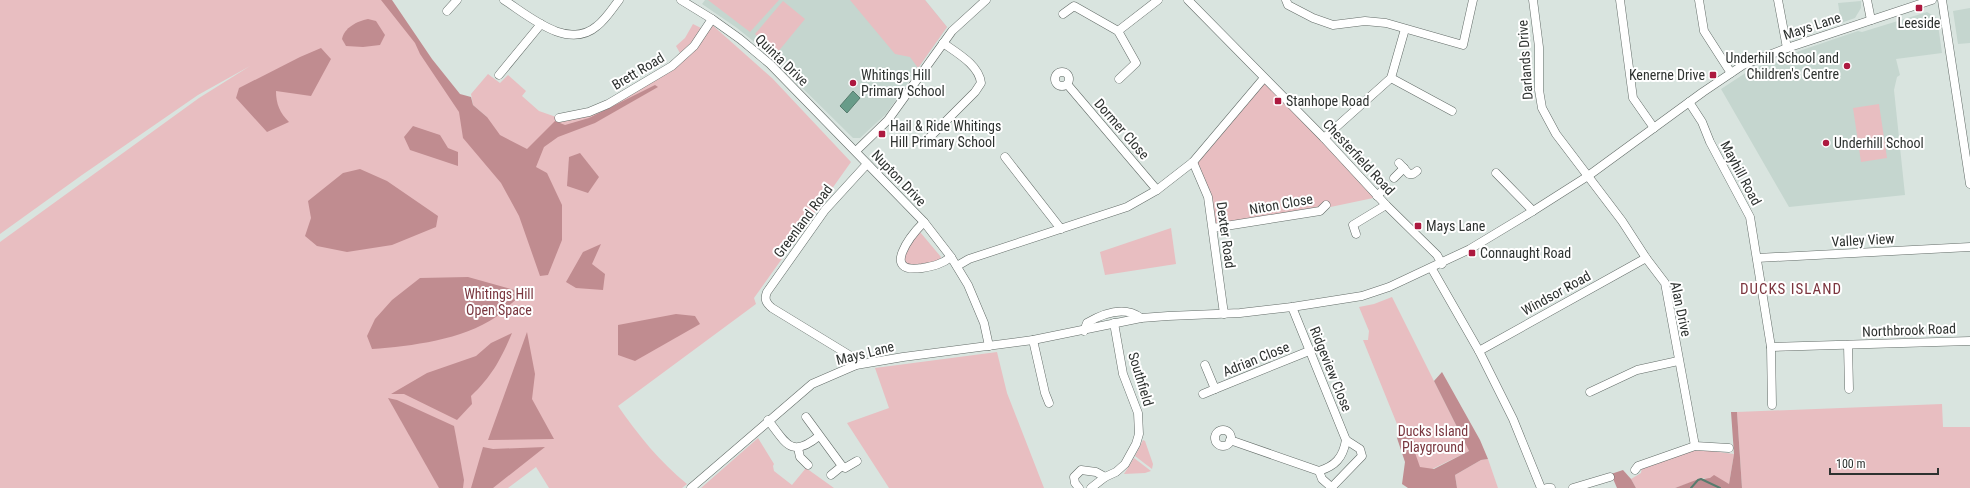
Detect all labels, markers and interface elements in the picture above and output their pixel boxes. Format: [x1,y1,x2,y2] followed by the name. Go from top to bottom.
[1914,3,1924,13] marker: Leeside
[1781,9,1843,43] street label: Mays Lane
[1898,15,1941,31] place label: Leeside
[1514,19,1536,101] street label: Darlands Drive
[752,31,812,89] street label: Quinta Drive
[609,49,667,93] street label: Brett Road
[1726,50,1839,82] place label: Underhill School and Children's Centre
[1842,61,1852,71] marker: Underhill School and Children's Centre
[861,67,945,99] place label: Whitings Hill Primary School
[1629,67,1705,83] place label: Kenerne Drive
[1708,70,1718,80] marker: Kenerne Drive
[848,78,858,88] marker: Whitings Hill Primary School
[1286,93,1369,109] place label: Stanhope Road
[1091,95,1153,163] street label: Dormer Close
[1273,96,1283,106] marker: Stanhope Road
[1320,116,1398,198] street label: Chesterfield Road
[890,118,1001,150] place label: Hail & Ride Whitings Hill Primary School
[877,129,887,139] marker: Hail & Ride Whitings Hill Primary School
[1834,135,1924,151] place label: Underhill School
[1717,138,1765,208] street label: Mayhill Road
[1821,138,1831,148] marker: Underhill School
[868,147,930,210] street label: Nupton Drive
[770,181,836,261] street label: Greenland Road
[1248,190,1314,217] street label: Niton Close
[1213,201,1239,269] street label: Dexter Road
[1426,218,1486,234] place label: Mays Lane
[1413,221,1423,231] marker: Mays Lane
[1831,230,1895,250] street label: Valley View
[1480,245,1571,261] place label: Connaught Road
[1467,248,1477,258] marker: Connaught Road
[1519,267,1593,319] street label: Windsor Road
[1667,280,1695,338] street label: Alan Drive
[1740,280,1842,298] district label: DUCKS ISLAND
[464,286,534,318] park label: Whitings Hill Open Space
[1862,320,1956,340] street label: Northbrook Road
[1307,324,1355,414] street label: Ridgeview Close
[834,338,896,368] street label: Mays Lane
[1220,338,1292,380] street label: Adrian Close
[1125,350,1157,408] street label: Southfield
[1398,423,1468,455] park label: Ducks Island Playground
[1830,450,1938,476] scale bar
[1836,457,1866,471] text: 100 m

